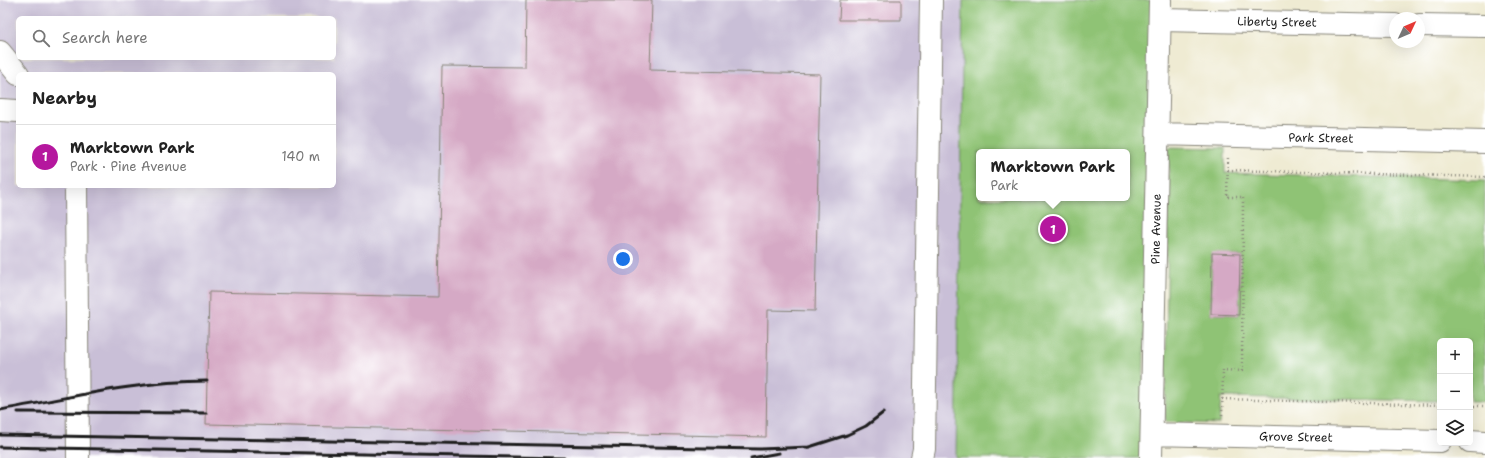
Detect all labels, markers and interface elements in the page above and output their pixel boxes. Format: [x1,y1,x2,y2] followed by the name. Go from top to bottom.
[1389,12,1425,48] north arrow
[1237,13,1317,31] street label: Liberty Street
[16,16,336,60] search box
[30,27,52,49] icon: search
[62,28,148,48] text: Search here
[32,87,97,109] text: Nearby
[1288,129,1354,147] street label: Park Street
[70,138,195,158] text: Marktown Park
[42,148,48,165] text: 1
[281,148,320,165] text: 140 m
[976,149,1130,201] popup
[991,157,1115,177] text: Marktown Park
[70,158,187,175] text: Park · Pine Avenue
[991,177,1019,194] text: Park
[1147,193,1165,264] street label: Pine Avenue
[1040,214,1066,244] pin: 1
[613,249,633,269] your location
[1437,338,1473,446] map controls
[1437,338,1473,374] button: +
[1437,374,1473,410] button: −
[1437,410,1473,446] button: layers
[1259,428,1333,446] street label: Grove Street

